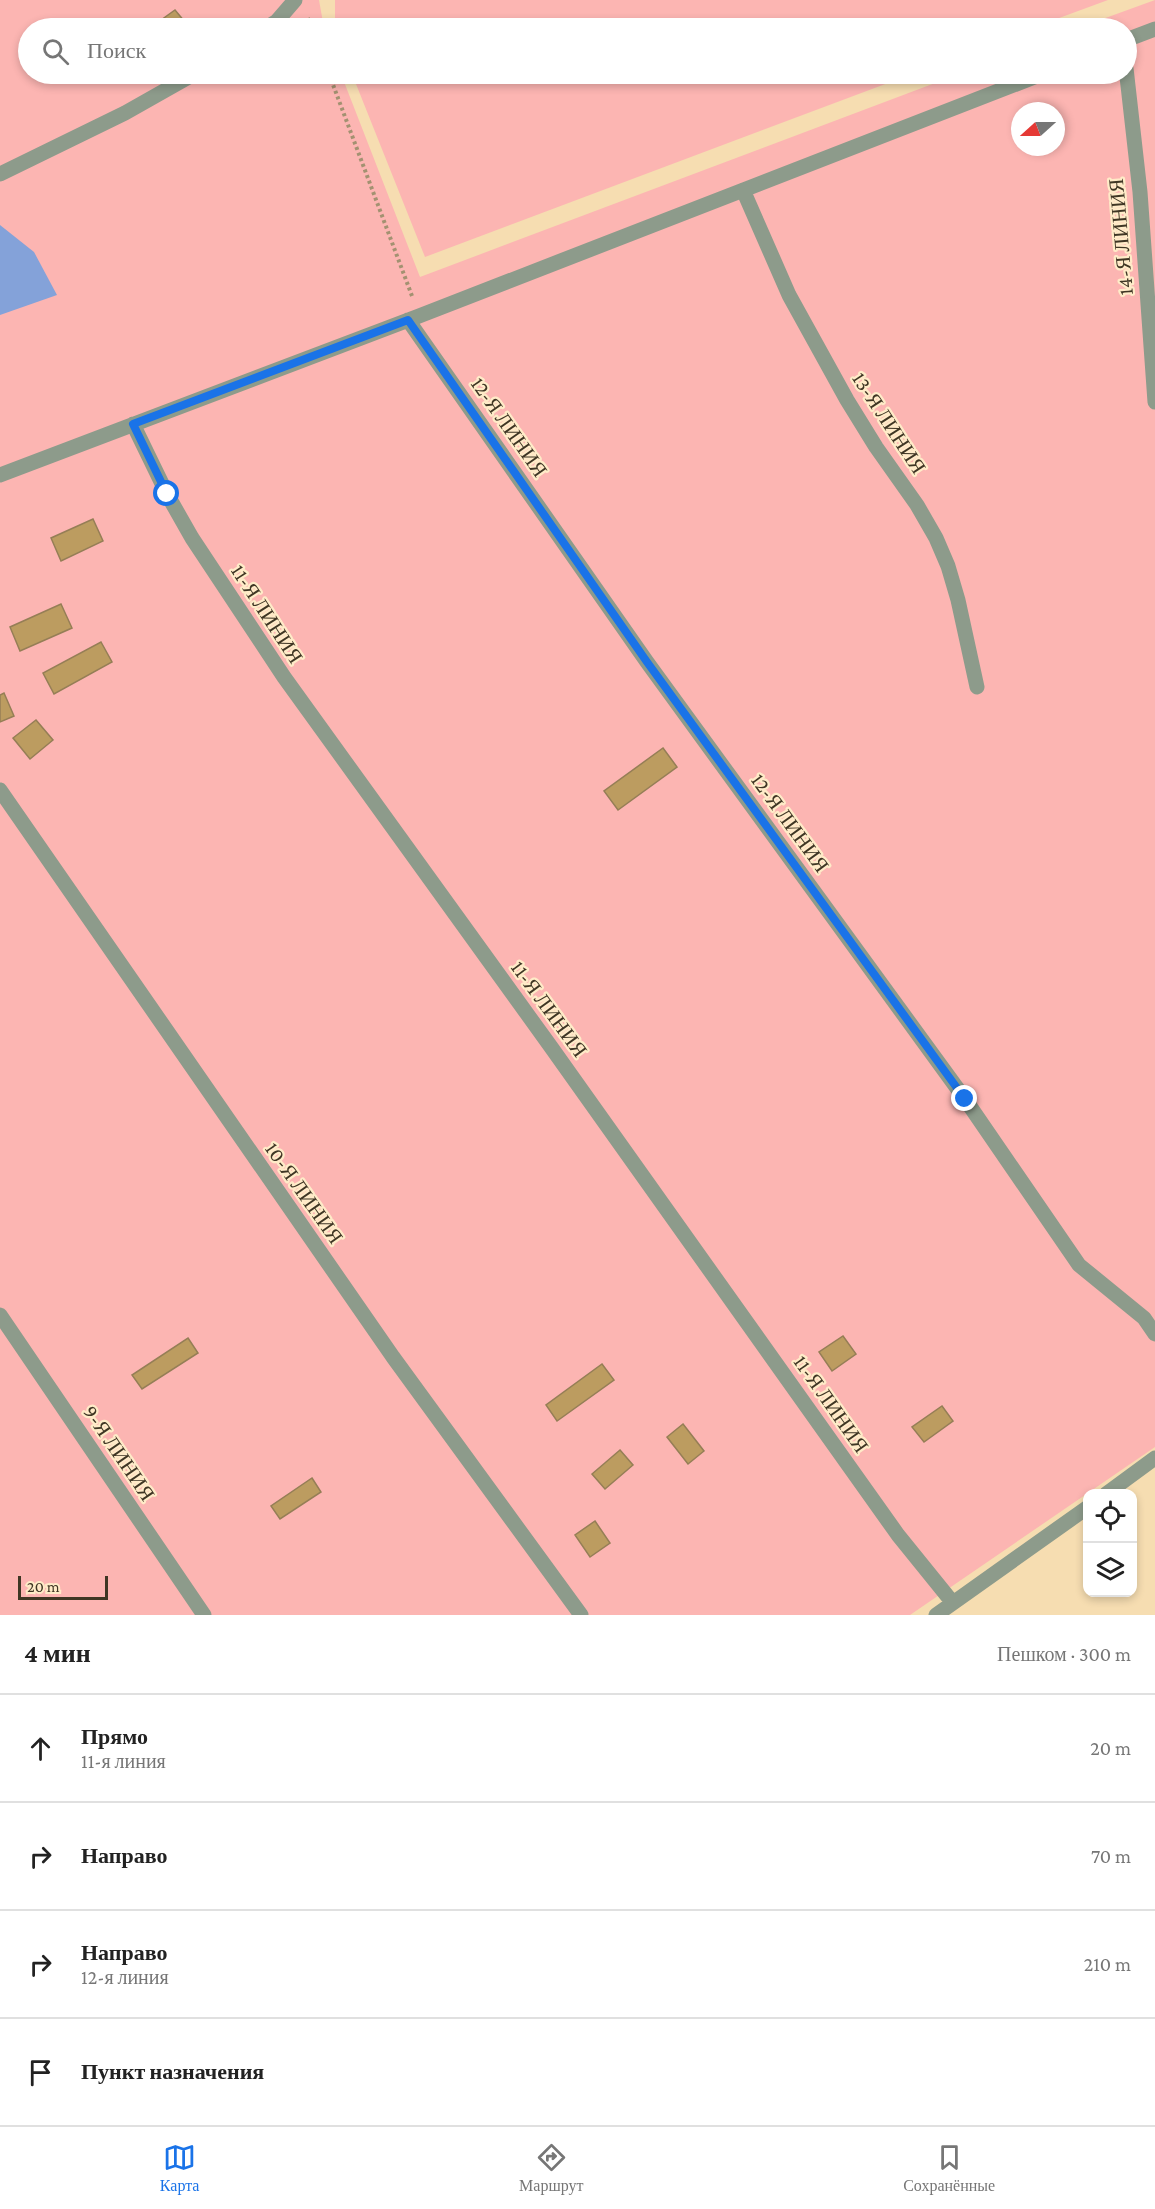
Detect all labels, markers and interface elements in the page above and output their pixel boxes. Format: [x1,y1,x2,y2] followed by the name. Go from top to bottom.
[18,18,1137,84] search box
[39,35,72,68] icon: search
[87,38,146,63] text: Поиск
[1011,102,1065,156] north arrow
[1104,178,1138,296] street label: 14-Я ЛИНИЯ
[847,368,931,478] street label: 13-Я ЛИНИЯ
[466,372,552,482] street label: 12-Я ЛИНИЯ
[153,480,179,506] route start
[226,560,308,668] street label: 11-Я ЛИНИЯ
[746,769,834,877] street label: 12-Я ЛИНИЯ
[506,956,592,1062] street label: 11-Я ЛИНИЯ
[951,1085,977,1111] route end
[260,1138,348,1248] street label: 10-Я ЛИНИЯ
[789,1351,873,1457] street label: 11-Я ЛИНИЯ
[78,1401,160,1505] street label: 9-Я ЛИНИЯ
[1083,1489,1137,1597] map controls
[1083,1489,1137,1543] button: locate
[1083,1543,1137,1597] button: layers
[18,1573,108,1600] scale bar
[27,1578,60,1595] text: 20 m
[24,1639,91,1668] text: 4 мин
[997,1643,1131,1665] text: Пешком · 300 m
[81,1724,148,1749] text: Прямо
[24,1732,57,1765] icon: ahead
[1090,1737,1131,1759] text: 20 m
[81,1750,166,1772] text: 11-я линия
[24,1840,57,1873] icon: right
[81,1843,167,1868] text: Направо
[1091,1845,1131,1867] text: 70 m
[81,1940,167,1965] text: Направо
[24,1948,57,1981] icon: right
[1084,1953,1131,1975] text: 210 m
[81,1966,169,1988] text: 12-я линия
[24,2056,57,2089] icon: arrive
[81,2059,264,2084] text: Пункт назначения
[160,2141,199,2195] tab: Карта
[519,2141,584,2195] tab: Маршрут
[903,2141,995,2195] tab: Сохранённые

